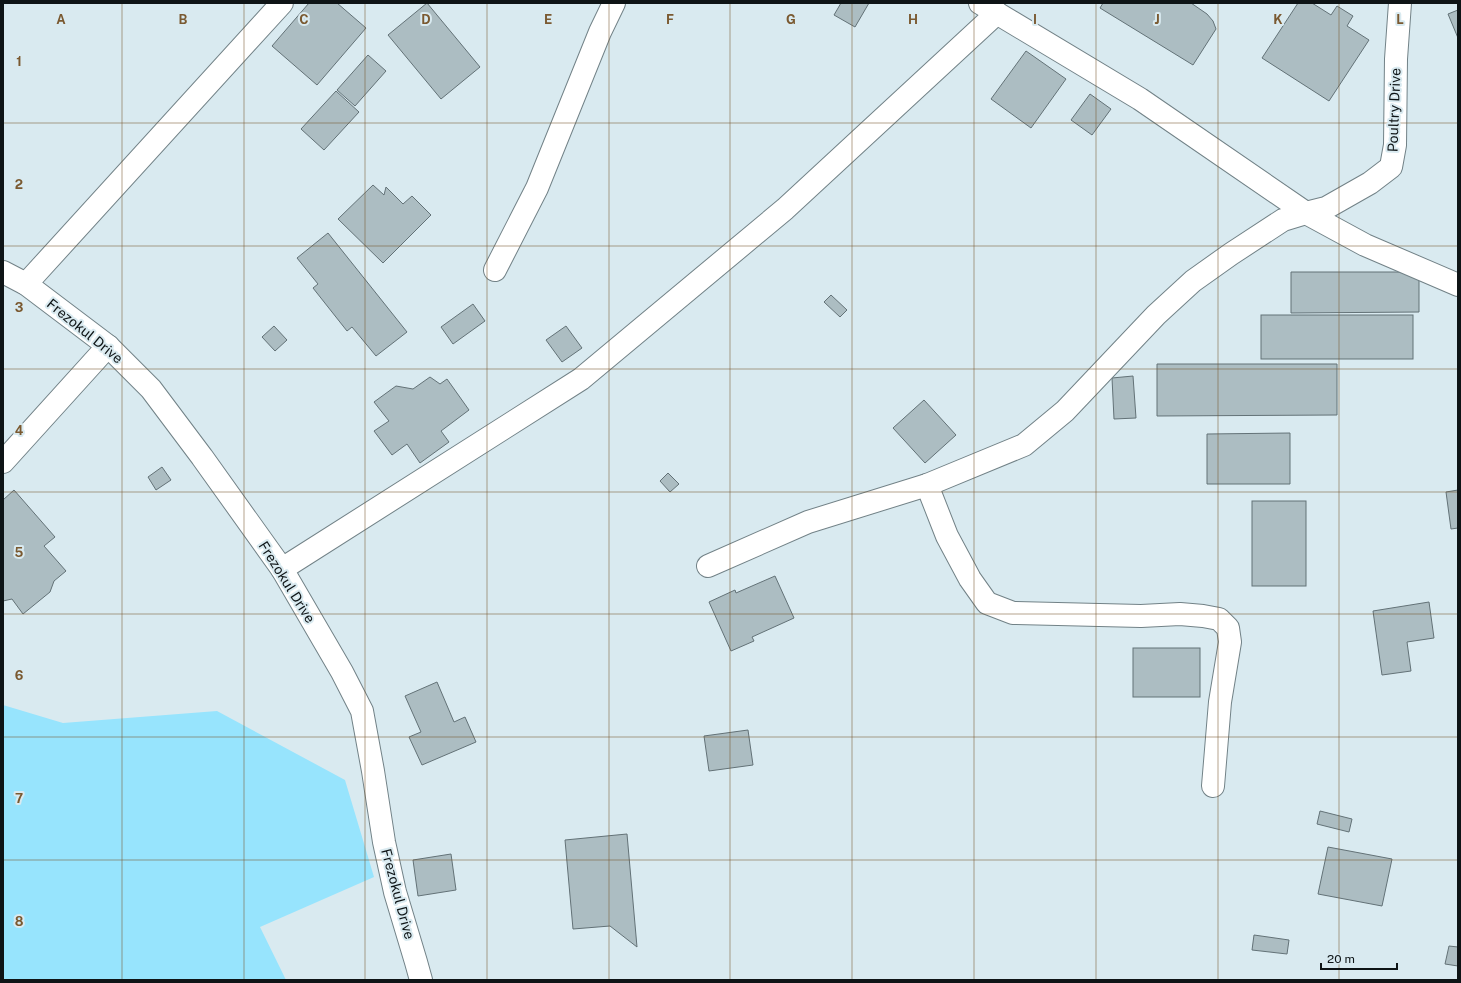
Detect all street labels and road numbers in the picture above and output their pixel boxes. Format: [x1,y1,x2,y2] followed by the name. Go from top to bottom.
[1385,68,1403,152] street label: Poultry Drive
[44,295,126,367] street label: Frezokul Drive
[256,538,318,626] street label: Frezokul Drive
[378,847,418,941] street label: Frezokul Drive

